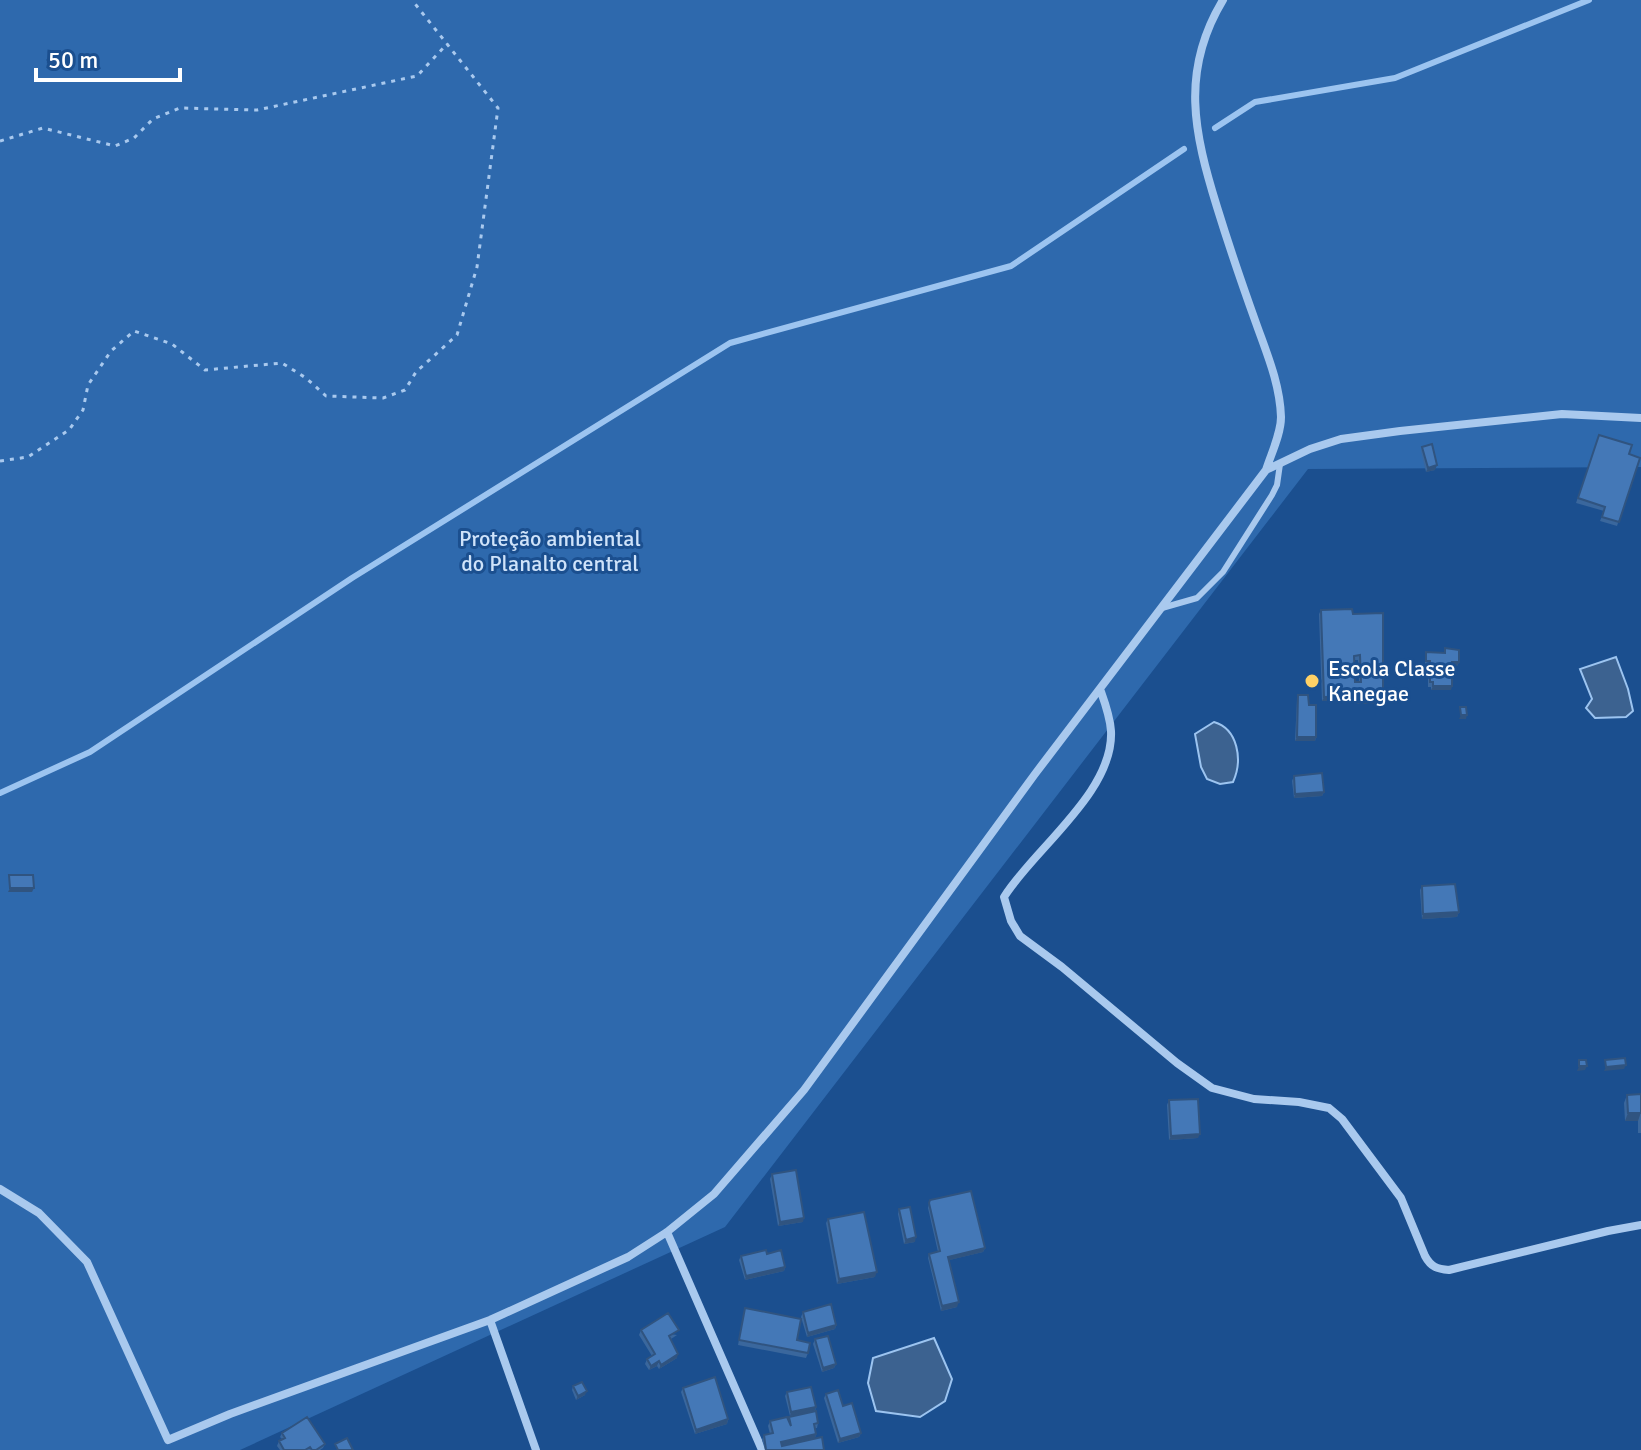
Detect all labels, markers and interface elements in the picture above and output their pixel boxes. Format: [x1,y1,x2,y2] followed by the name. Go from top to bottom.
[36,32,180,82] scale bar
[48,45,98,75] text: 50 m
[459,525,641,577] park label: Proteção ambiental do Planalto central
[1328,655,1455,707] place label: Escola Classe Kanegae
[1303,672,1321,690] marker: Escola Classe Kanegae

